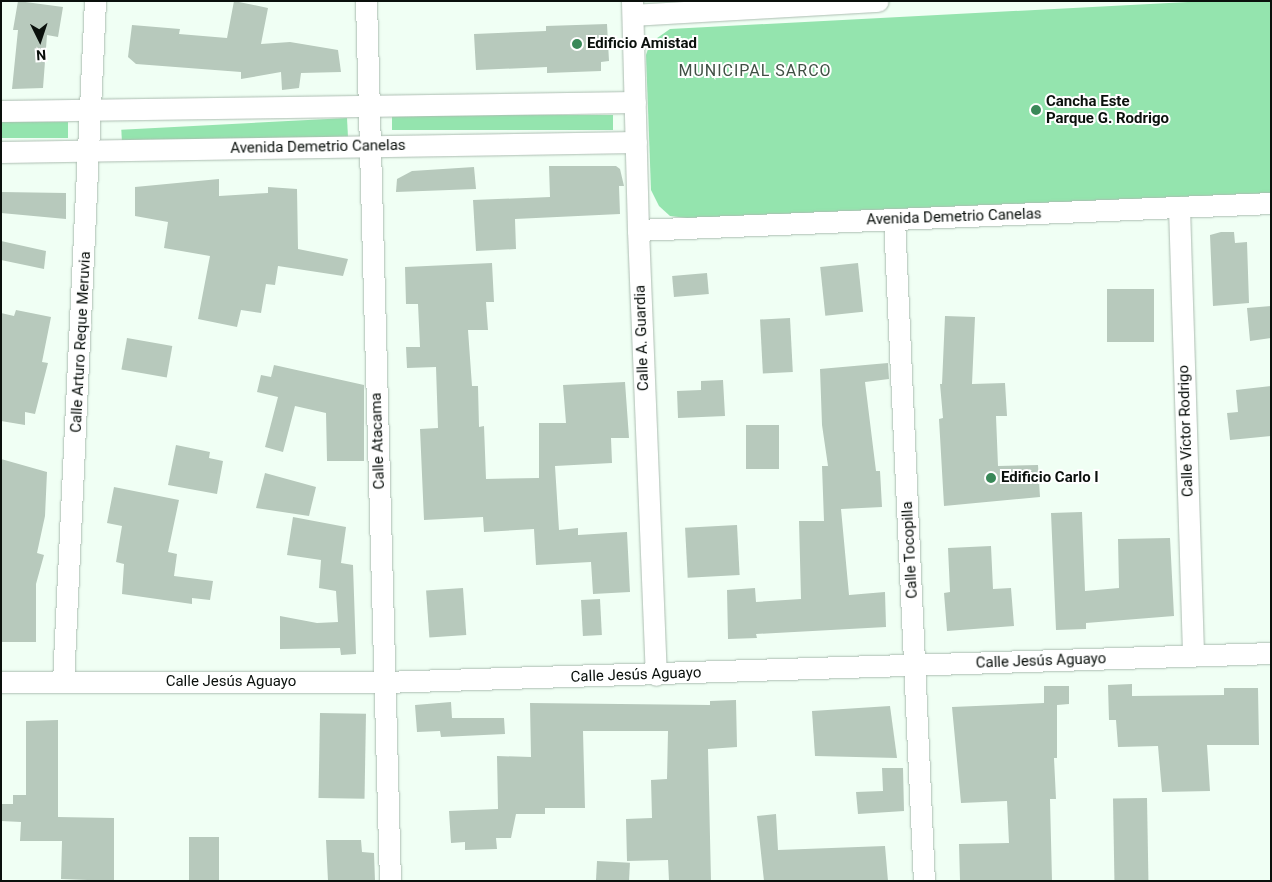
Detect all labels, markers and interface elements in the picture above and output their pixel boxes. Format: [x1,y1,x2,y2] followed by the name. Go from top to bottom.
[15,15,65,65] north arrow
[587,35,697,53] place label: Edificio Amistad
[571,38,583,50] marker: Edificio Amistad
[36,47,47,63] text: N
[677,61,833,81] district label: MUNICIPAL SARCO
[1046,92,1169,127] place label: Cancha Este Parque G. Rodrigo
[1030,104,1042,116] marker: Cancha Este Parque G. Rodrigo
[230,136,406,158] street label: Avenida Demetrio Canelas
[866,205,1042,229] street label: Avenida Demetrio Canelas
[67,251,95,433] street label: Calle Arturo Reque Meruvia
[631,285,653,391] street label: Calle A. Guardia
[1175,365,1197,497] street label: Calle Víctor Rodrigo
[367,392,389,490] street label: Calle Atacama
[1001,469,1099,487] place label: Edificio Carlo I
[985,472,997,484] marker: Edificio Carlo I
[898,501,922,599] street label: Calle Tocopilla
[975,650,1107,672] street label: Calle Jesús Aguayo
[570,664,702,686] street label: Calle Jesús Aguayo
[166,673,296,691] street label: Calle Jesús Aguayo

